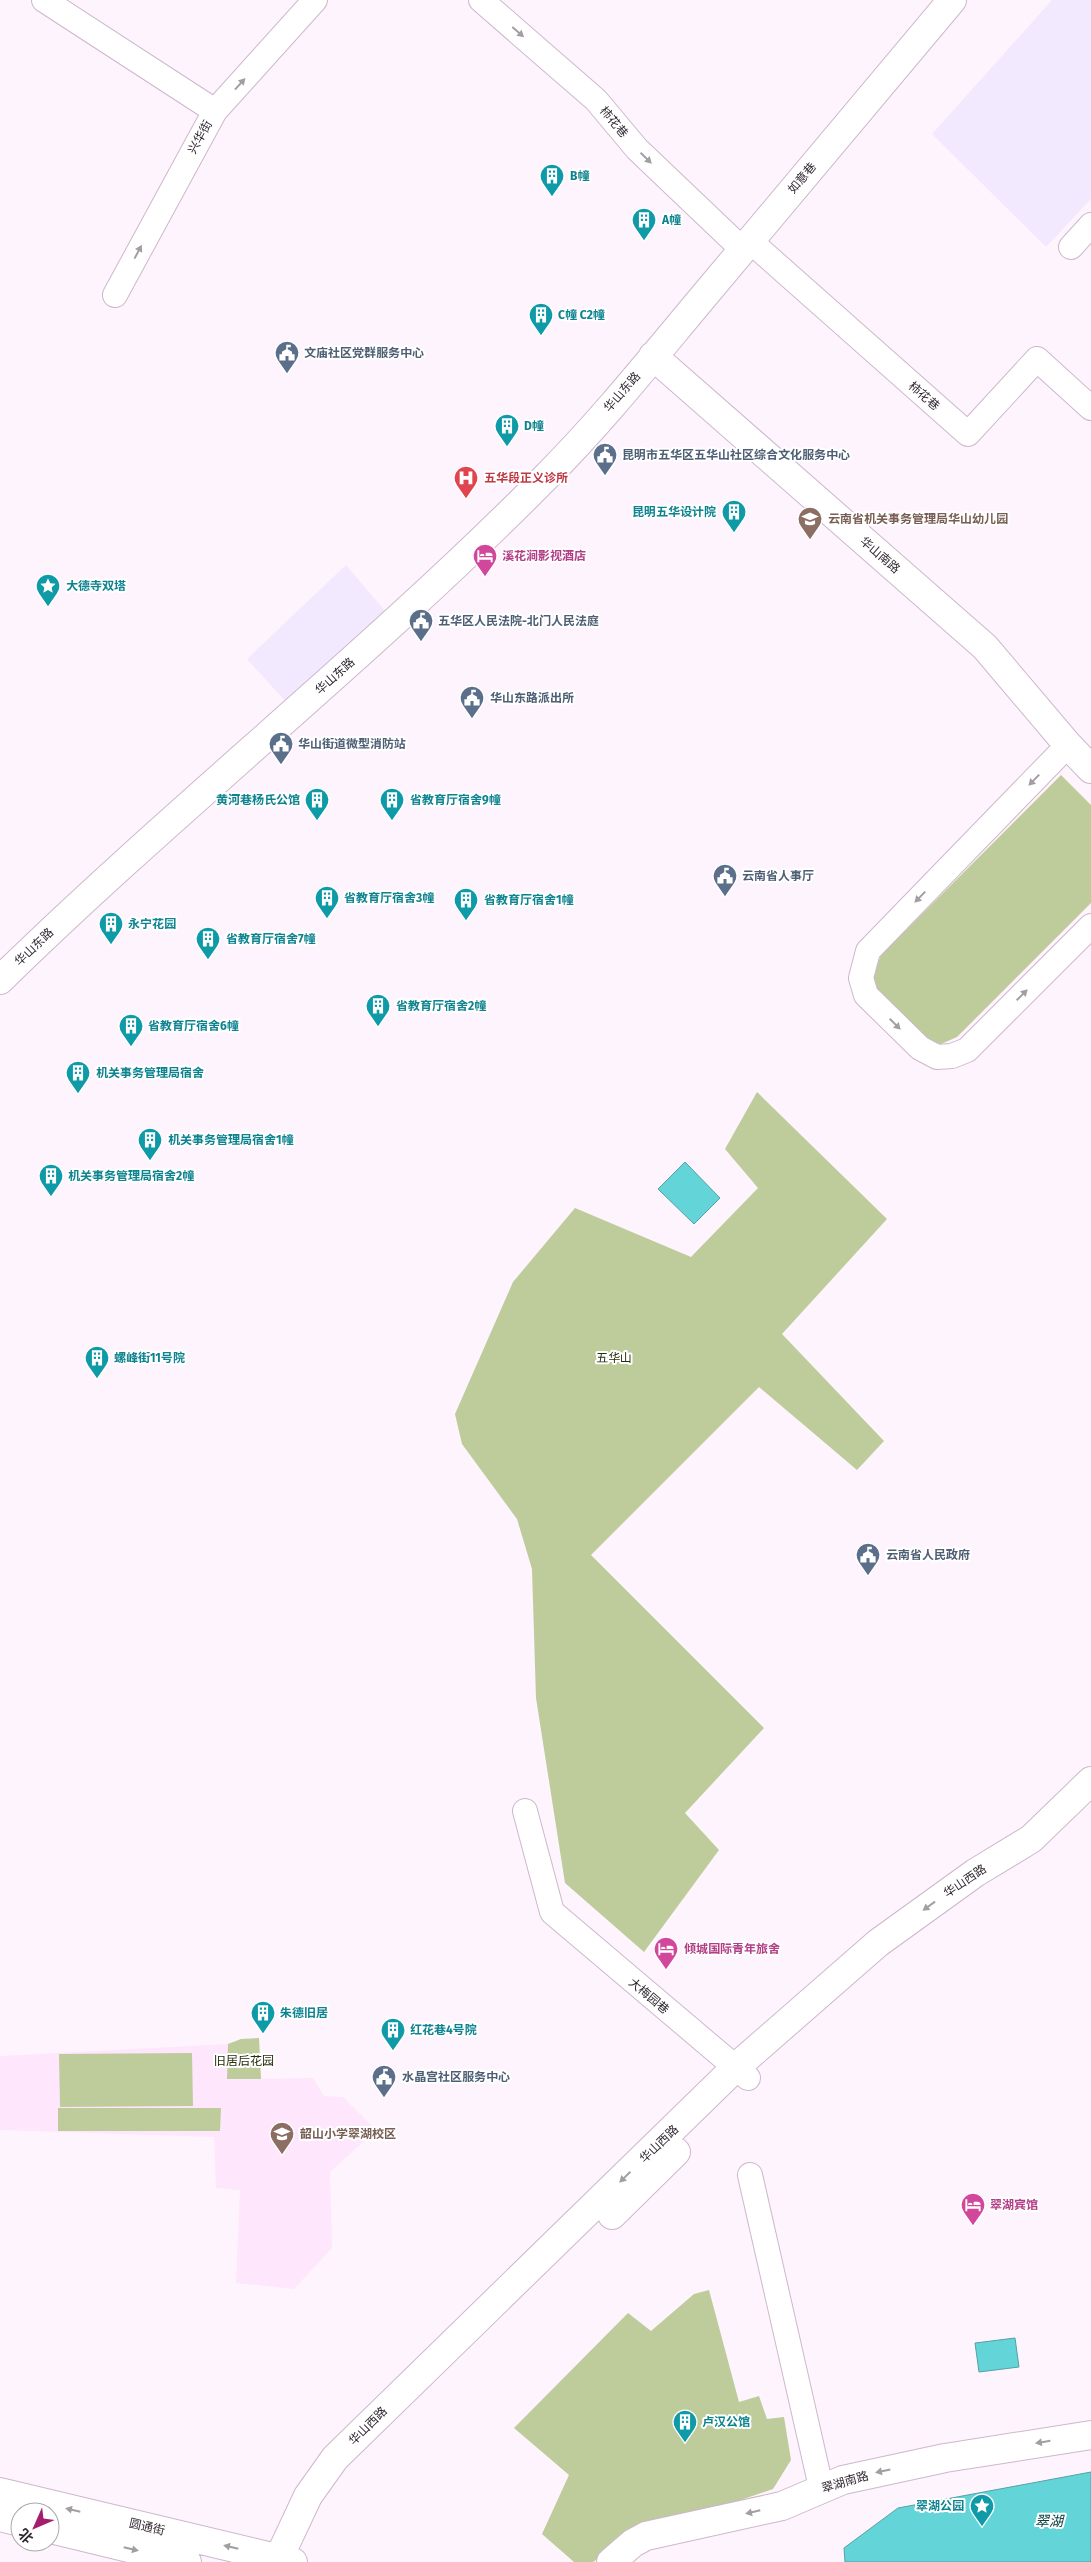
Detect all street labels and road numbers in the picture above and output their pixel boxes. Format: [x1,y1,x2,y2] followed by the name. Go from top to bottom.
[597,104,631,140] street label: 柿花巷
[185,118,215,156] street label: 兴华街
[785,160,819,196] street label: 如意巷
[601,369,643,415] street label: 华山东路
[906,379,942,413] street label: 柿花巷
[857,534,903,576] street label: 华山南路
[312,655,358,697] street label: 华山东路
[12,925,56,969] street label: 华山东路
[941,1862,989,1900] street label: 华山西路
[626,1975,672,2017] street label: 大梅园巷
[637,2122,681,2166] street label: 华山西路
[346,2404,390,2448] street label: 华山西路
[820,2469,870,2495] street label: 翠湖南路
[128,2516,166,2538] street label: 圆通街

